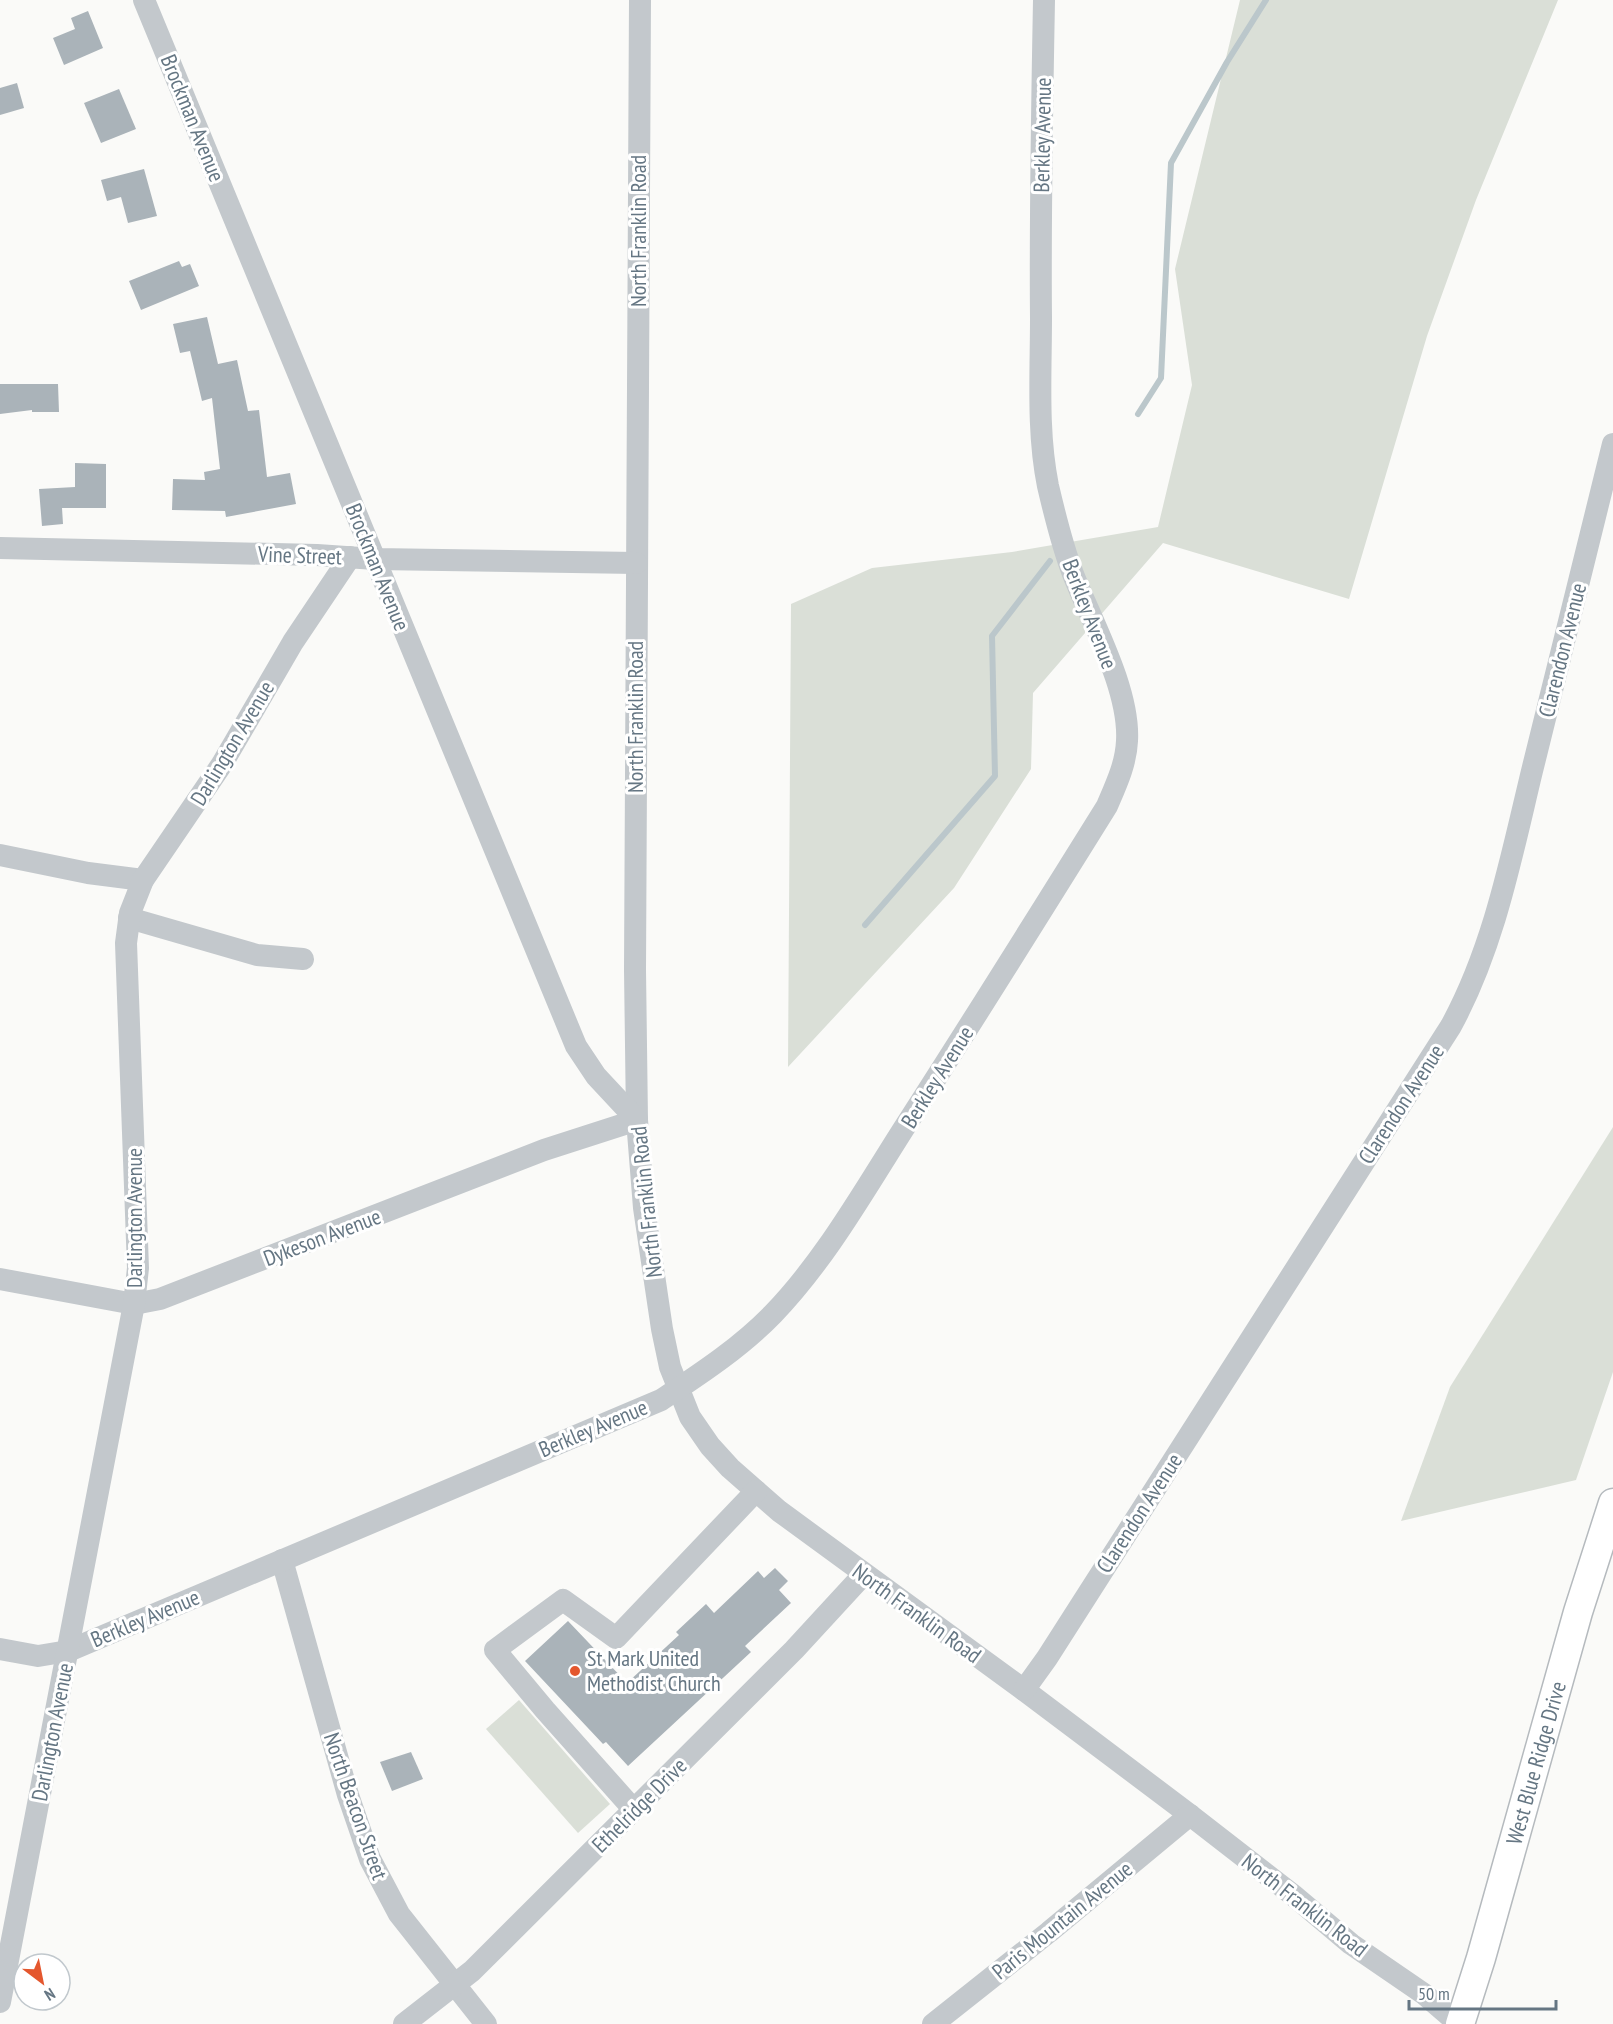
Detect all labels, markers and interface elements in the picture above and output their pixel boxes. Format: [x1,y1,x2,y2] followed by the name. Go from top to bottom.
[155,50,231,186] street label: Brockman Avenue
[1027,77,1057,193] street label: Berkley Avenue
[624,155,652,307] street label: North Franklin Road
[340,499,416,635] street label: Brockman Avenue
[257,540,342,570] street label: Vine Street
[1056,555,1124,673] street label: Berkley Avenue
[1532,580,1592,720] street label: Clarendon Avenue
[621,641,649,793] street label: North Franklin Road
[184,676,280,810] street label: Darlington Avenue
[895,1021,979,1133] street label: Berkley Avenue
[1352,1039,1450,1169] street label: Clarendon Avenue
[624,1125,668,1279] street label: North Franklin Road
[120,1148,148,1288] street label: Darlington Avenue
[259,1202,385,1272] street label: Dykeson Avenue
[535,1393,651,1463] street label: Berkley Avenue
[1090,1448,1188,1578] street label: Clarendon Avenue
[847,1557,987,1669] street label: North Franklin Road
[87,1583,203,1653] street label: Berkley Avenue
[587,1644,721,1697] place label: St Mark United Methodist Church
[25,1661,79,1803] street label: Darlington Avenue
[568,1664,582,1678] marker: St Mark United Methodist Church
[1500,1678,1572,1848] street label: West Blue Ridge Drive
[318,1729,394,1883] street label: North Beacon Street
[586,1752,692,1858] street label: Ethelridge Drive
[1236,1847,1374,1963] street label: North Franklin Road
[986,1855,1138,1985] street label: Paris Mountain Avenue
[12,1952,72,2012] north arrow
[1409,1973,1556,2011] scale bar
[1418,1982,1450,2005] text: 50 m
[41,1984,59,2005] text: N

